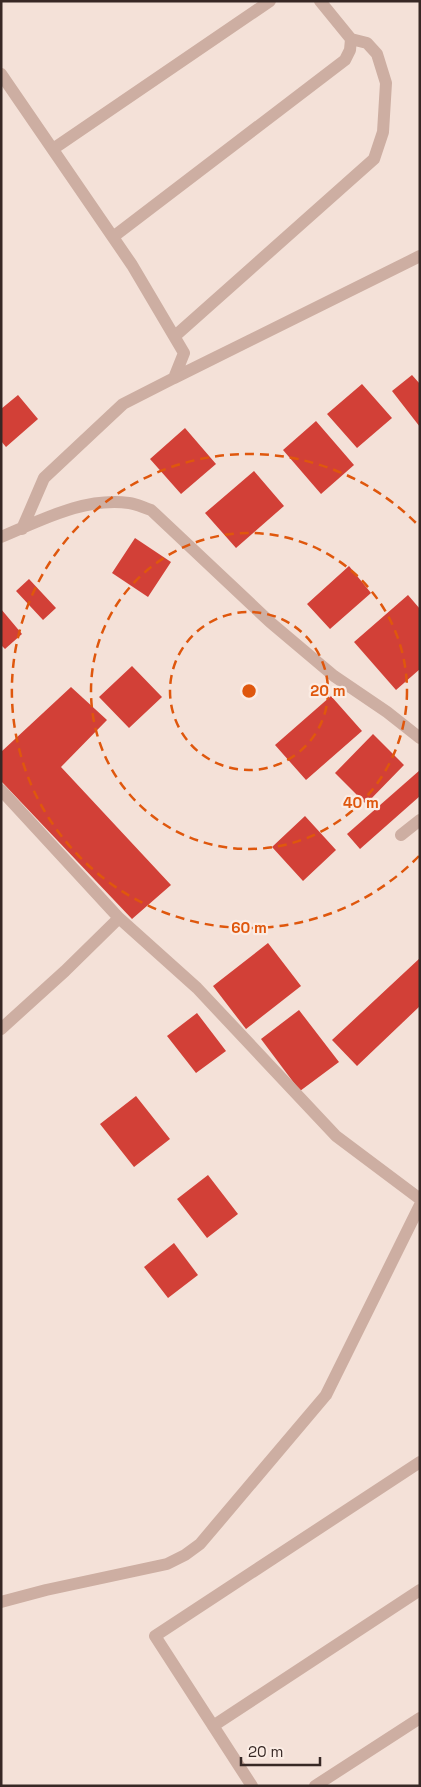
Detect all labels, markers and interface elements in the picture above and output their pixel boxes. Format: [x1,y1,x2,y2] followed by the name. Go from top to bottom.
[310,681,346,700] text: 20 m
[240,682,258,700] centre of rings
[343,793,379,812] text: 40 m
[231,918,267,937] text: 60 m
[241,1734,320,1766] scale bar
[248,1742,283,1761] text: 20 m

